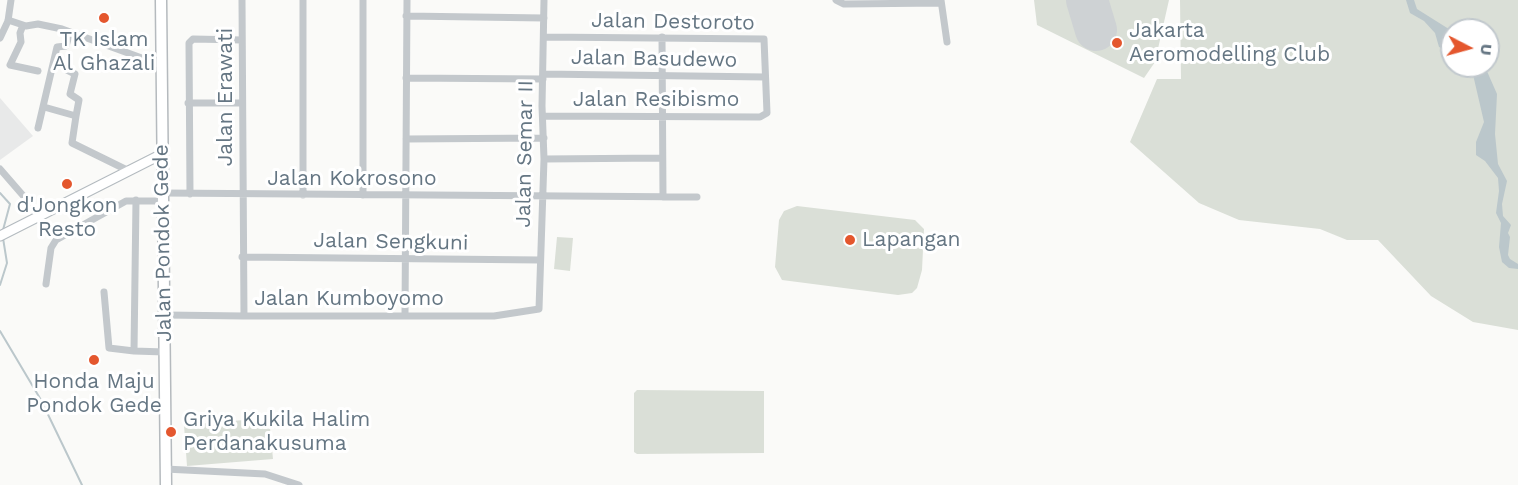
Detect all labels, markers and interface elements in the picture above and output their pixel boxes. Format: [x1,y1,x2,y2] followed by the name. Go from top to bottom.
[591,8,755,36] street label: Jalan Destoroto
[97,11,111,25] marker: TK Islam Al Ghazali
[1129,18,1330,68] place label: Jakarta Aeromodelling Club
[1440,18,1500,78] north arrow
[53,27,155,77] place label: TK Islam Al Ghazali
[213,28,239,166] street label: Jalan Erawati
[1110,36,1124,50] marker: Jakarta Aeromodelling Club
[1476,43,1496,56] text: U
[571,45,737,73] street label: Jalan Basudewo
[511,80,539,228] street label: Jalan Semar II
[573,87,739,113] street label: Jalan Resibismo
[149,144,177,342] street label: Jalan Pondok Gede
[267,166,437,192] street label: Jalan Kokrosono
[60,177,74,191] marker: d'Jongkon Resto
[16,193,118,243] place label: d'Jongkon Resto
[862,227,961,253] place label: Lapangan
[313,228,469,256] street label: Jalan Sengkuni
[843,233,857,247] marker: Lapangan
[254,286,444,312] street label: Jalan Kumboyomo
[87,353,101,367] marker: Honda Maju Pondok Gede
[26,369,162,419] place label: Honda Maju Pondok Gede
[183,407,370,457] place label: Griya Kukila Halim Perdanakusuma
[164,425,178,439] marker: Griya Kukila Halim Perdanakusuma

